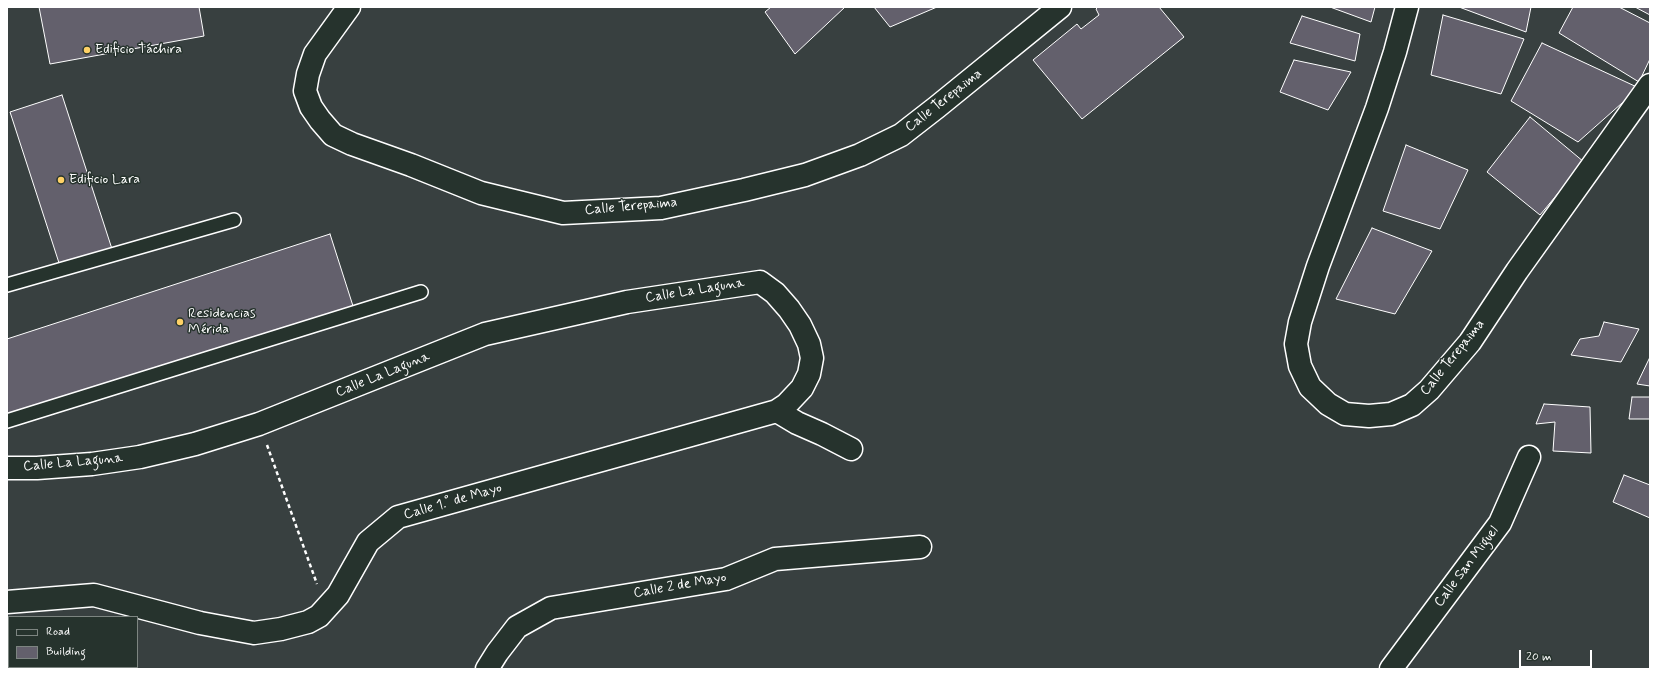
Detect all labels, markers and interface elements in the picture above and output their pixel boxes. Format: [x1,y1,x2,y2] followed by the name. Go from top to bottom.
[95,42,182,58] place label: Edificio Táchira
[82,45,92,55] marker: Edificio Táchira
[902,66,986,136] street label: Calle Terepaima
[69,172,140,188] place label: Edificio Lara
[56,175,66,185] marker: Edificio Lara
[584,195,678,219] street label: Calle Terepaima
[644,275,746,307] street label: Calle La Laguna
[188,306,255,338] place label: Residencias Mérida
[175,317,185,327] marker: Residencias Mérida
[1417,317,1489,399] street label: Calle Terepaima
[334,348,432,402] street label: Calle La Laguna
[22,450,124,476] street label: Calle La Laguna
[402,480,504,524] street label: Calle 1.° de Mayo
[1431,523,1503,611] street label: Calle San Miguel
[632,570,728,602] street label: Calle 2 de Mayo
[8,616,138,668] legend
[46,624,70,640] text: Road
[1521,642,1594,668] scale bar
[46,644,86,660] text: Building
[1526,649,1552,665] text: 20 m

